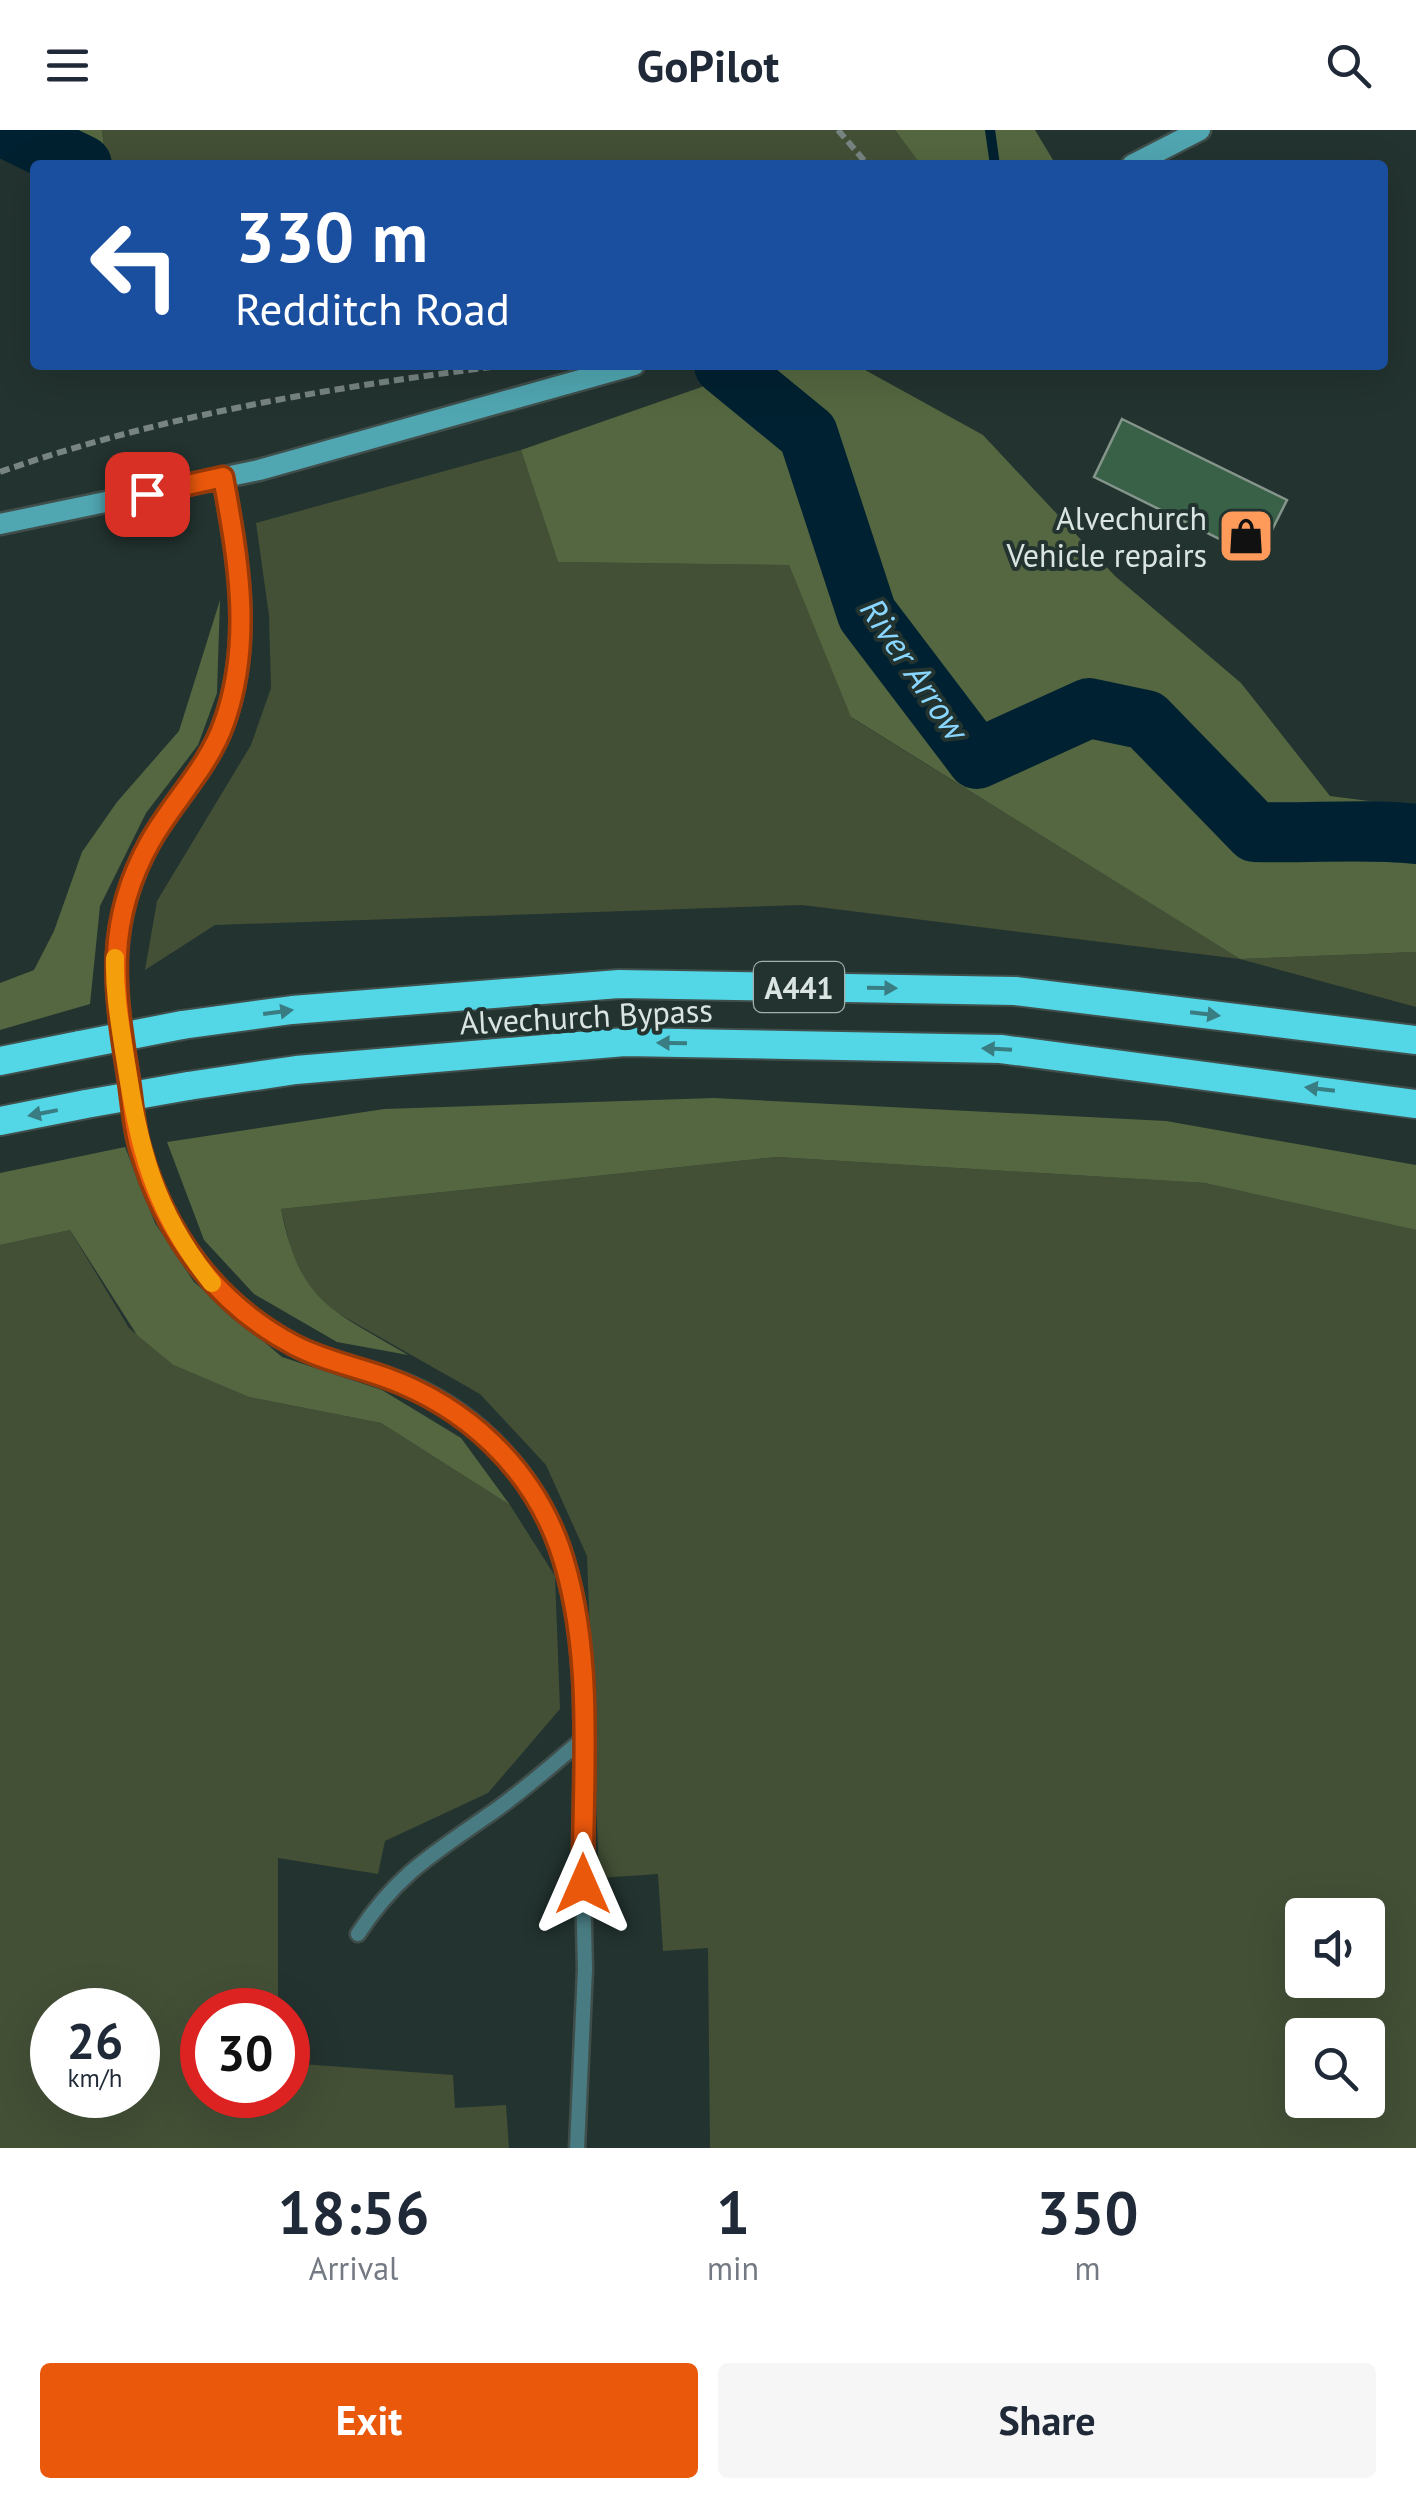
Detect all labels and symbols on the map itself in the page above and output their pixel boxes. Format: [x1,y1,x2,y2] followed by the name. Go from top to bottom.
[105,452,190,537] pin
[1006,497,1207,576] place label: Alvechurch Vehicle repairs
[1216,506,1276,566] shop icon: Alvechurch Vehicle repairs
[850,589,981,751] water label: River Arrow
[754,962,844,1012] road number: A441
[866,981,898,997] one-way arrow
[458,988,714,1044] street label: Alvechurch Bypass
[263,1004,294,1020] one-way arrow
[1190,1006,1222,1022] one-way arrow
[656,1035,688,1051] one-way arrow
[981,1041,1013,1057] one-way arrow
[1303,1080,1335,1096] one-way arrow
[27,1105,58,1121] one-way arrow
[531,1832,635,1936] position arrow
[180,1988,310,2118] speed limit sign: 30

